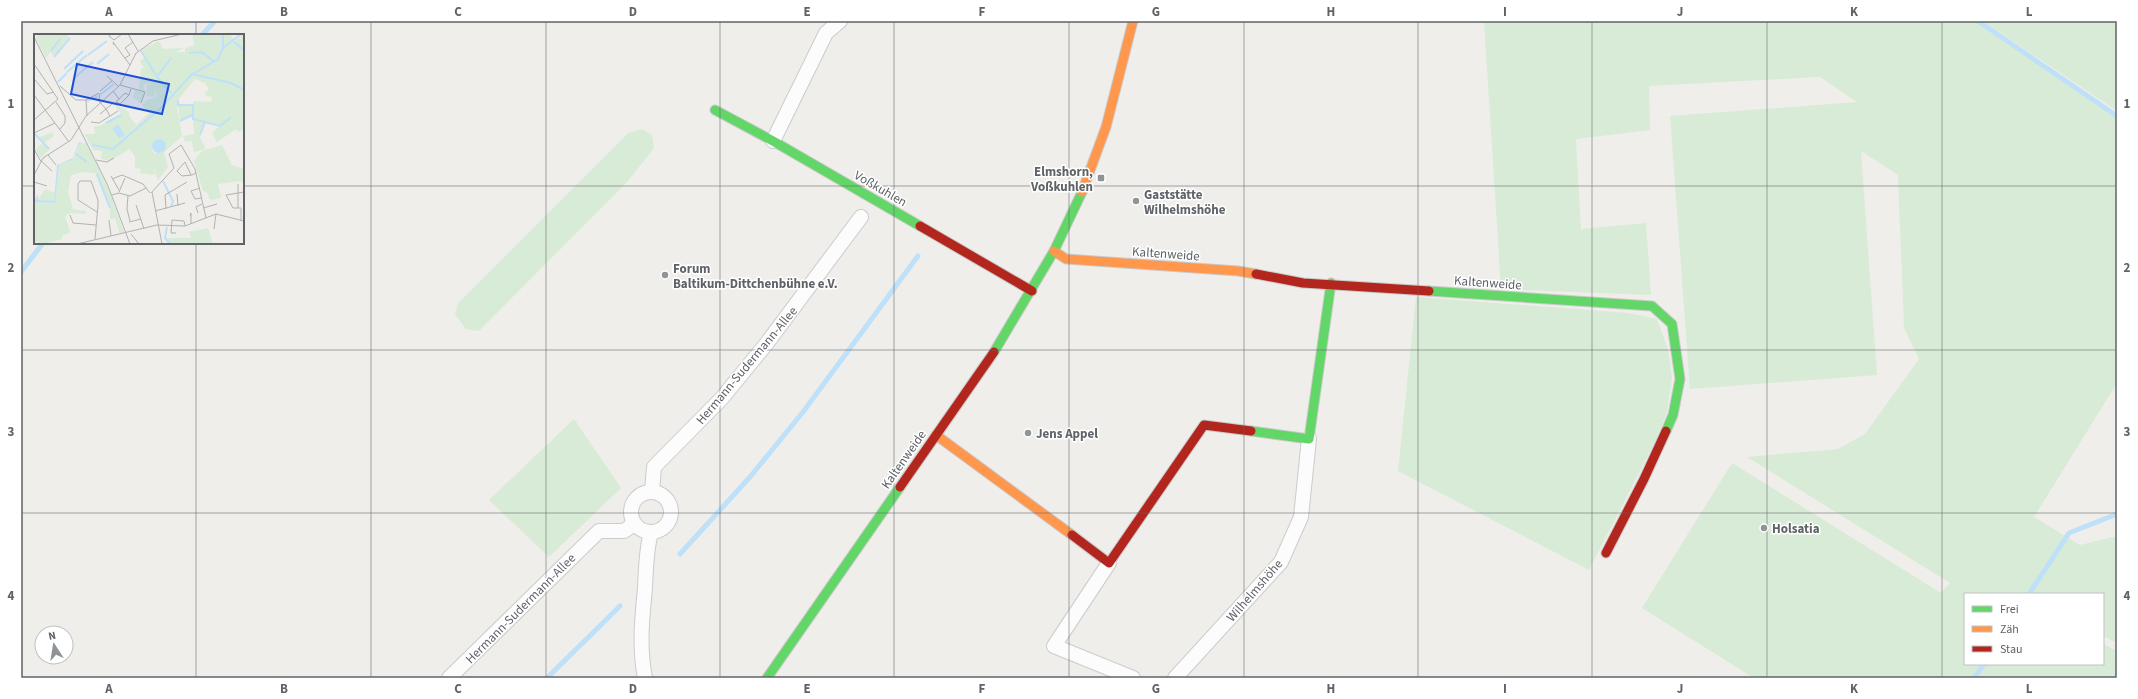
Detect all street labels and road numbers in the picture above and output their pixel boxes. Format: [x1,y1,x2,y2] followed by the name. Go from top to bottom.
[851,166,910,211] street label: Voßkuhlen
[1131,243,1200,265] street label: Kaltenweide
[1453,272,1522,294] street label: Kaltenweide
[692,303,802,429] street label: Hermann-Sudermann-Allee
[877,427,931,492] street label: Kaltenweide
[462,550,580,668] street label: Hermann-Sudermann-Allee
[1223,556,1287,626] street label: Wilhelmshöhe

